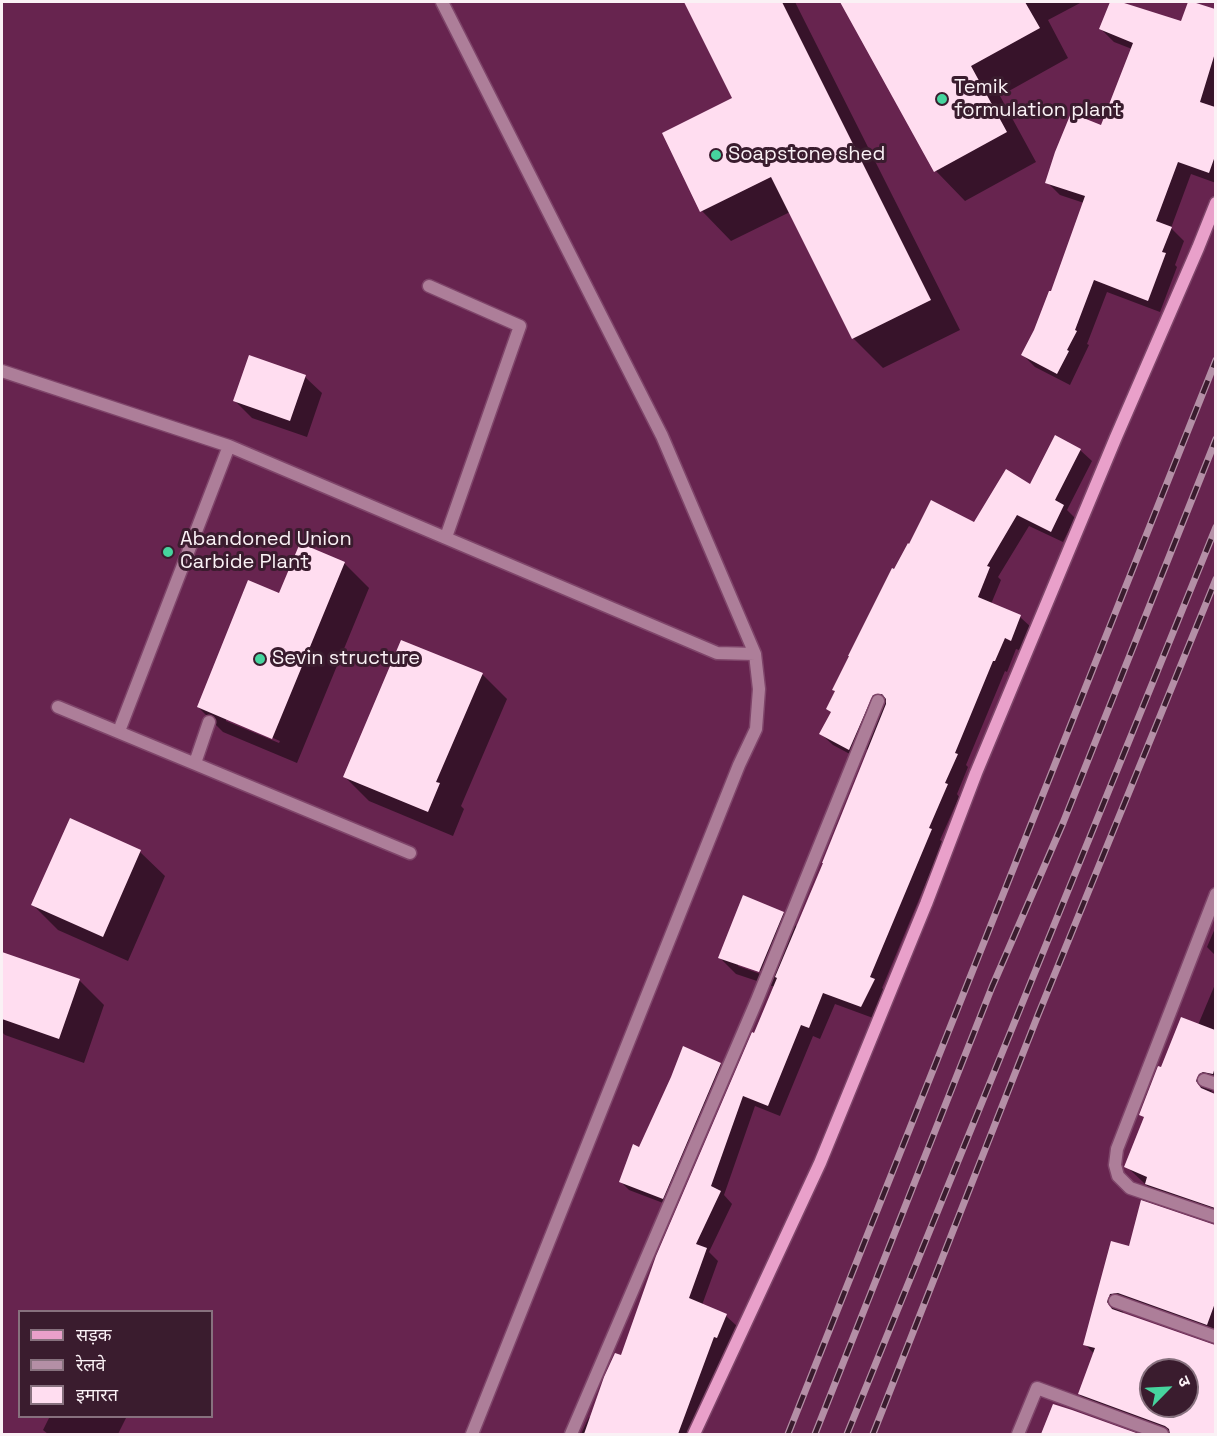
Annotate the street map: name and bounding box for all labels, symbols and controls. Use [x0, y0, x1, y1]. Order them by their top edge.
place label: Temik formulation plant [954, 76, 1122, 123]
marker: Temik formulation plant [935, 92, 949, 106]
place label: Soapstone shed [728, 143, 885, 167]
marker: Soapstone shed [709, 148, 723, 162]
place label: Abandoned Union Carbide Plant [180, 528, 352, 575]
marker: Abandoned Union Carbide Plant [161, 545, 175, 559]
place label: Sevin structure [272, 647, 420, 671]
marker: Sevin structure [253, 652, 267, 666]
legend [18, 1310, 213, 1418]
text: सड़क [76, 1323, 112, 1346]
text: रेलवे [76, 1353, 106, 1376]
north arrow [1139, 1358, 1199, 1418]
text: उ [1173, 1373, 1196, 1390]
text: इमारत [76, 1383, 118, 1406]

